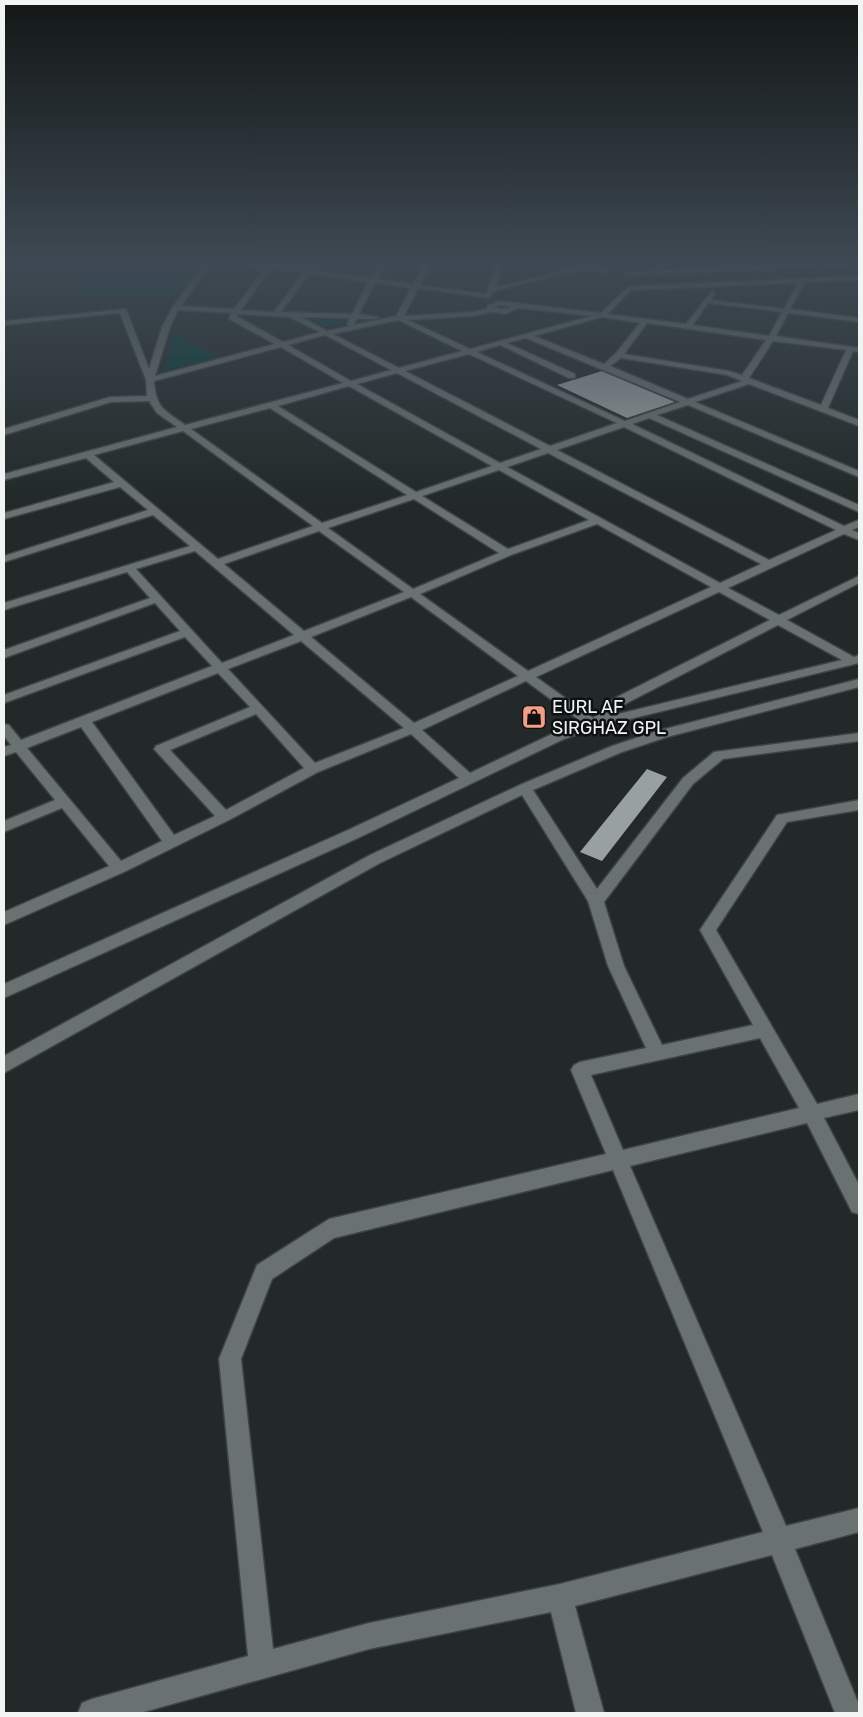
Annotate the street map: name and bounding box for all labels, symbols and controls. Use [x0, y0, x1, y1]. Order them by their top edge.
place label: EURL AF SIRGHAZ GPL [552, 696, 666, 739]
shop icon: EURL AF SIRGHAZ GPL [521, 704, 547, 730]

